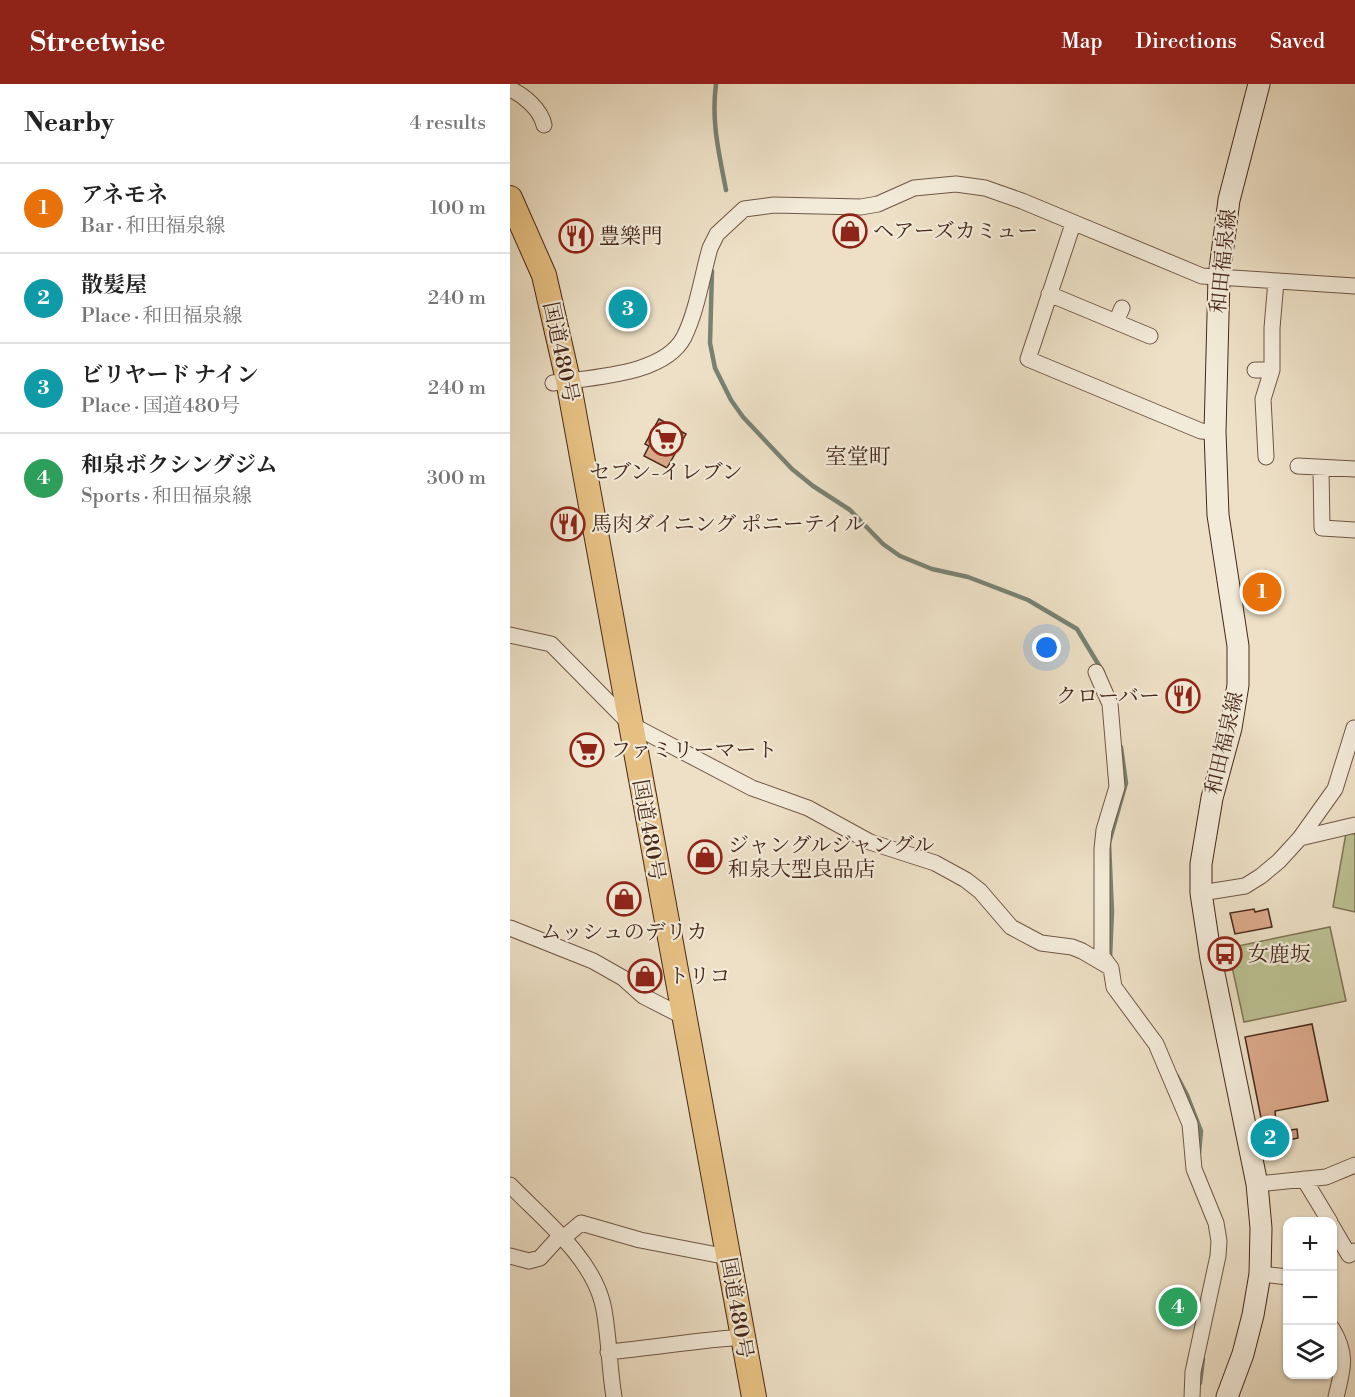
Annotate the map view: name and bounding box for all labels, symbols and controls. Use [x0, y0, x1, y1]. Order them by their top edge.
text: Streetwise [30, 25, 165, 60]
text: Map [1061, 29, 1103, 55]
text: Directions [1136, 29, 1237, 55]
text: Saved [1270, 29, 1325, 55]
text: Nearby [24, 107, 114, 139]
text: 4 results [409, 111, 486, 136]
text: アネモネ [81, 182, 168, 209]
text: 1 [39, 196, 48, 221]
text: 100 m [430, 196, 486, 221]
street label: 和田福泉線 [1206, 208, 1242, 315]
shop icon: ヘアーズカミュー [832, 213, 868, 249]
text: Bar · 和田福泉線 [81, 214, 225, 239]
restaurant icon: 豊樂門 [558, 218, 594, 254]
place label: ヘアーズカミュー [873, 219, 1038, 245]
place label: 豊樂門 [599, 224, 662, 250]
text: 散髪屋 [81, 272, 147, 299]
text: 2 [37, 286, 50, 311]
text: 240 m [428, 286, 486, 311]
pin: 3 [608, 286, 648, 332]
street label: 国道480号 [537, 299, 583, 405]
text: Place · 和田福泉線 [81, 304, 242, 329]
text: ビリヤード ナイン [81, 362, 259, 389]
text: 3 [37, 376, 50, 401]
text: 240 m [428, 376, 486, 401]
text: Place · 国道480号 [81, 394, 240, 419]
supermarket icon: セブン-イレブン [648, 421, 684, 457]
district label: 室堂町 [825, 444, 891, 471]
text: 和泉ボクシングジム [81, 452, 277, 479]
place label: セブン-イレブン [589, 460, 743, 486]
text: 4 [37, 466, 50, 491]
text: 300 m [427, 466, 486, 491]
text: Sports · 和田福泉線 [81, 484, 252, 509]
restaurant icon: 馬肉ダイニング ポニーテイル [550, 506, 586, 542]
place label: 馬肉ダイニング ポニーテイル [591, 512, 865, 538]
pin: 1 [1242, 570, 1281, 614]
your location [1032, 633, 1061, 662]
restaurant icon: クローバー [1165, 678, 1201, 714]
place label: クローバー [1056, 684, 1160, 710]
street label: 和田福泉線 [1200, 689, 1249, 797]
supermarket icon: ファミリーマート [569, 732, 605, 768]
place label: ファミリーマート [610, 738, 778, 764]
street label: 国道480号 [626, 778, 670, 883]
place label: ジャングルジャングル 和泉大型良品店 [728, 833, 935, 883]
shop icon: ジャングルジャングル 和泉大型良品店 [687, 839, 723, 875]
shop icon: ムッシュのデリカ [606, 881, 642, 917]
place label: ムッシュのデリカ [540, 920, 708, 946]
bus stop icon: 女鹿坂 [1207, 936, 1243, 972]
place label: 女鹿坂 [1248, 942, 1311, 968]
shop icon: トリコ [627, 958, 663, 994]
place label: トリコ [668, 964, 731, 990]
pin: 2 [1250, 1116, 1290, 1160]
map controls [1283, 1217, 1337, 1379]
button: + [1283, 1217, 1337, 1271]
street label: 国道480号 [714, 1256, 758, 1361]
button: − [1283, 1271, 1337, 1325]
pin: 4 [1158, 1284, 1198, 1330]
button: layers [1283, 1325, 1337, 1379]

